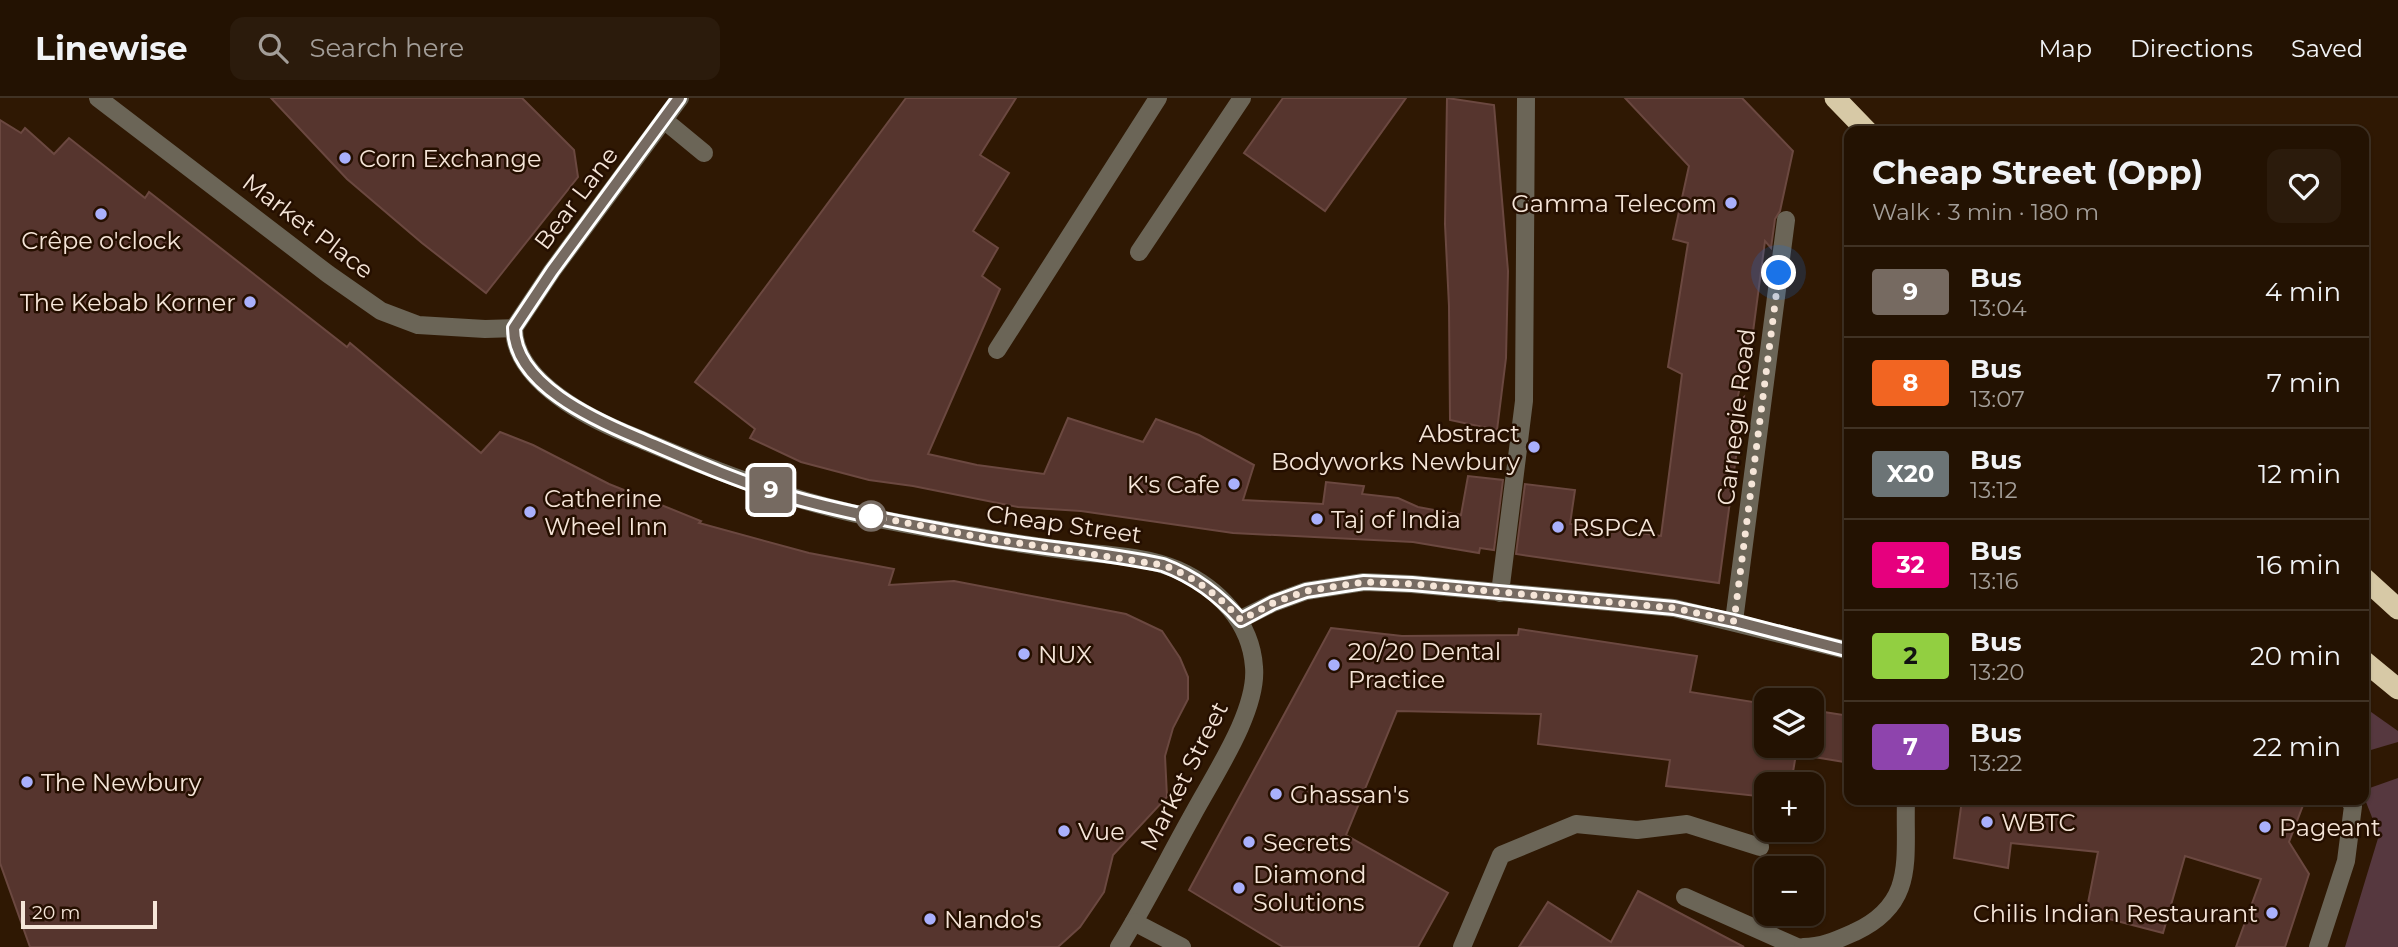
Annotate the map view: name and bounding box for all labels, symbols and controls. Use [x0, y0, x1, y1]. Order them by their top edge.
search box [230, 17, 720, 80]
text: Linewise [35, 28, 188, 68]
icon: search [254, 29, 292, 67]
text: Search here [310, 32, 464, 64]
text: Map [2039, 34, 2092, 63]
text: Directions [2130, 34, 2253, 63]
text: Saved [2291, 34, 2363, 63]
street label: Bear Lane [528, 141, 624, 255]
place label: Corn Exchange [359, 144, 541, 173]
button: heart [2267, 149, 2341, 223]
marker: Corn Exchange [337, 150, 353, 166]
text: Cheap Street (Opp) [1872, 152, 2203, 192]
street label: Market Place [237, 167, 379, 285]
place label: Gamma Telecom [1511, 189, 1717, 218]
marker: Gamma Telecom [1723, 195, 1739, 211]
text: Walk · 3 min · 180 m [1872, 198, 2099, 226]
marker: Crêpe o'clock [93, 206, 109, 222]
place label: Crêpe o'clock [21, 226, 181, 255]
your location [1761, 255, 1796, 290]
text: Bus [1970, 262, 2022, 294]
text: 4 min [2265, 276, 2341, 308]
text: 9 [1903, 277, 1918, 306]
place label: The Kebab Korner [20, 288, 236, 317]
marker: The Kebab Korner [242, 294, 258, 310]
text: 13:04 [1970, 294, 2027, 322]
street label: Carnegie Road [1711, 327, 1761, 507]
text: Bus [1970, 353, 2022, 385]
text: 7 min [2267, 367, 2341, 399]
text: 8 [1903, 368, 1918, 397]
text: 13:07 [1970, 385, 2025, 413]
place label: Abstract Bodyworks Newbury [1271, 419, 1520, 476]
marker: Abstract Bodyworks Newbury [1526, 439, 1542, 455]
text: Bus [1970, 444, 2022, 476]
text: 12 min [2258, 458, 2341, 490]
text: X20 [1887, 459, 1934, 488]
line badge: 9 [748, 467, 794, 513]
place label: K's Cafe [1127, 470, 1220, 499]
text: 9 [763, 475, 779, 504]
marker: K's Cafe [1226, 476, 1242, 492]
text: 13:12 [1970, 476, 2018, 504]
place label: Catherine Wheel Inn [544, 484, 668, 541]
street label: Cheap Street [984, 499, 1144, 549]
unlabelled marker [856, 501, 886, 531]
marker: Catherine Wheel Inn [522, 504, 538, 520]
place label: Taj of India [1331, 505, 1461, 534]
marker: Taj of India [1309, 511, 1325, 527]
place label: RSPCA [1572, 513, 1656, 542]
marker: RSPCA [1550, 519, 1566, 535]
text: Bus [1970, 535, 2022, 567]
text: 16 min [2257, 549, 2341, 581]
text: 32 [1896, 550, 1925, 579]
text: 13:16 [1970, 567, 2018, 595]
text: Bus [1970, 626, 2022, 658]
place label: 20/20 Dental Practice [1348, 637, 1501, 694]
place label: NUX [1038, 640, 1092, 669]
text: 20 min [2250, 640, 2341, 672]
text: 2 [1903, 641, 1918, 670]
marker: NUX [1016, 646, 1032, 662]
marker: 20/20 Dental Practice [1326, 657, 1342, 673]
text: 13:20 [1970, 658, 2024, 686]
map controls [1754, 688, 1824, 926]
button: layers [1754, 688, 1824, 758]
street label: Market Street [1134, 696, 1234, 855]
text: Bus [1970, 717, 2022, 749]
text: 22 min [2252, 731, 2341, 763]
text: 7 [1903, 732, 1918, 761]
text: 13:22 [1970, 749, 2022, 777]
place label: The Newbury [41, 768, 202, 797]
button: + [1754, 772, 1824, 842]
marker: The Newbury [19, 774, 35, 790]
place label: Ghassan's [1290, 780, 1409, 809]
marker: Ghassan's [1268, 786, 1284, 802]
place label: WBTC [2001, 808, 2076, 837]
place label: Pageant [2279, 813, 2381, 842]
marker: WBTC [1979, 814, 1995, 830]
place label: Vue [1078, 817, 1125, 846]
marker: Pageant [2257, 819, 2273, 835]
marker: Vue [1056, 823, 1072, 839]
place label: Secrets [1263, 828, 1351, 857]
marker: Secrets [1241, 834, 1257, 850]
button: − [1754, 856, 1824, 926]
place label: Diamond Solutions [1253, 860, 1366, 917]
marker: Diamond Solutions [1231, 880, 1247, 896]
scale bar [21, 898, 158, 930]
place label: Chilis Indian Restaurant [1973, 899, 2258, 928]
text: 20 m [32, 901, 80, 924]
place label: Nando's [944, 905, 1041, 934]
marker: Chilis Indian Restaurant [2264, 905, 2280, 921]
marker: Nando's [922, 911, 938, 927]

